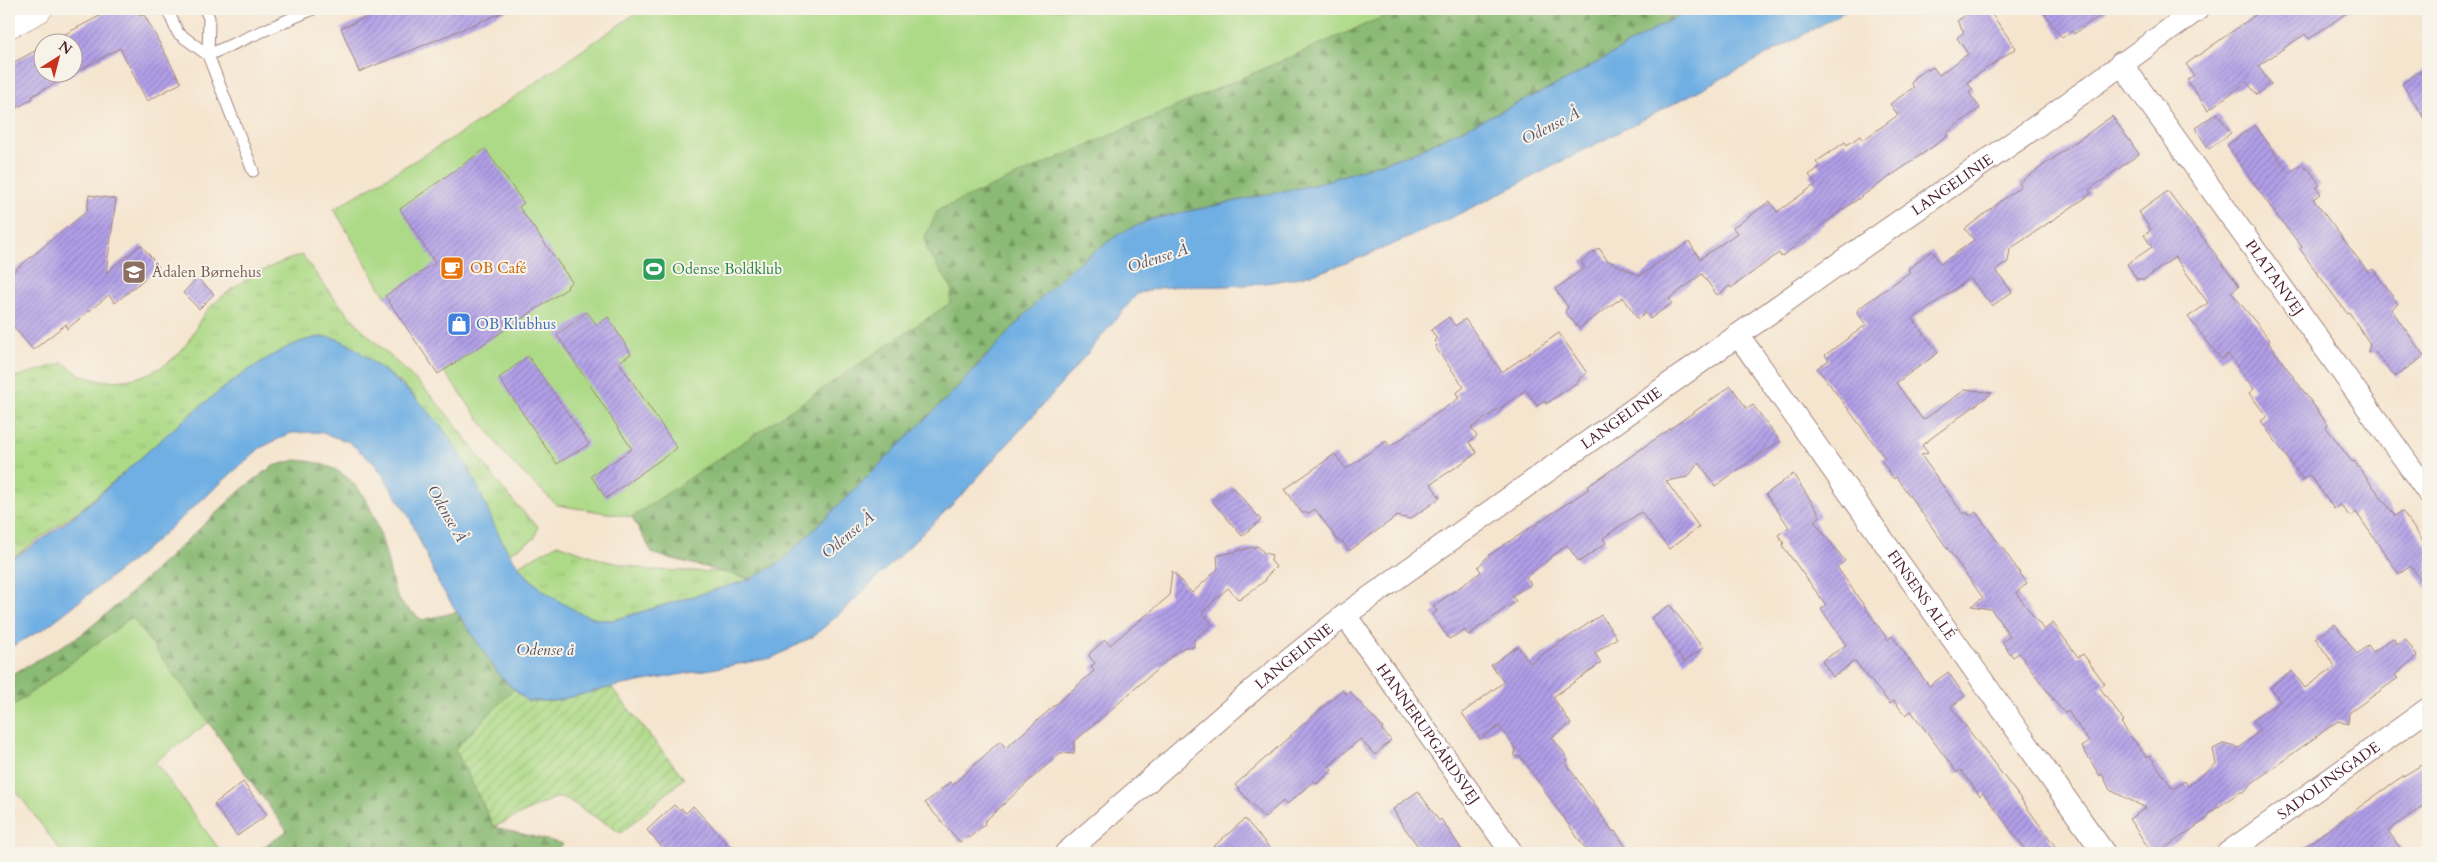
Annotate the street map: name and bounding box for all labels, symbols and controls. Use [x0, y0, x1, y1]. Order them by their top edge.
north arrow [32, 32, 82, 82]
text: N [55, 37, 76, 59]
water label: Odense Å [1518, 102, 1584, 150]
street label: LANGELINIE [1908, 149, 1997, 220]
street label: PLATANVEJ [2241, 236, 2309, 319]
water label: Odense Å [1125, 238, 1191, 278]
cafe icon: OB Café [439, 255, 465, 281]
sports icon: Odense Boldklub [641, 256, 667, 282]
place label: OB Café [470, 258, 527, 278]
school or university icon: Ådalen Børnehus [121, 259, 147, 285]
place label: Odense Boldklub [672, 259, 782, 279]
place label: Ådalen Børnehus [152, 262, 261, 282]
shop icon: OB Klubhus [446, 311, 472, 337]
place label: OB Klubhus [476, 314, 556, 334]
street label: LANGELINIE [1577, 382, 1666, 454]
water label: Odense Å [422, 481, 472, 547]
water label: Odense Å [817, 506, 879, 564]
street label: FINSENS ALLÉ [1883, 546, 1960, 644]
street label: LANGELINIE [1250, 619, 1337, 694]
water label: Odense å [516, 639, 575, 661]
street label: HANNERUPGÅRDSVEJ [1372, 659, 1485, 808]
street label: SADOLINSGADE [2273, 737, 2384, 824]

